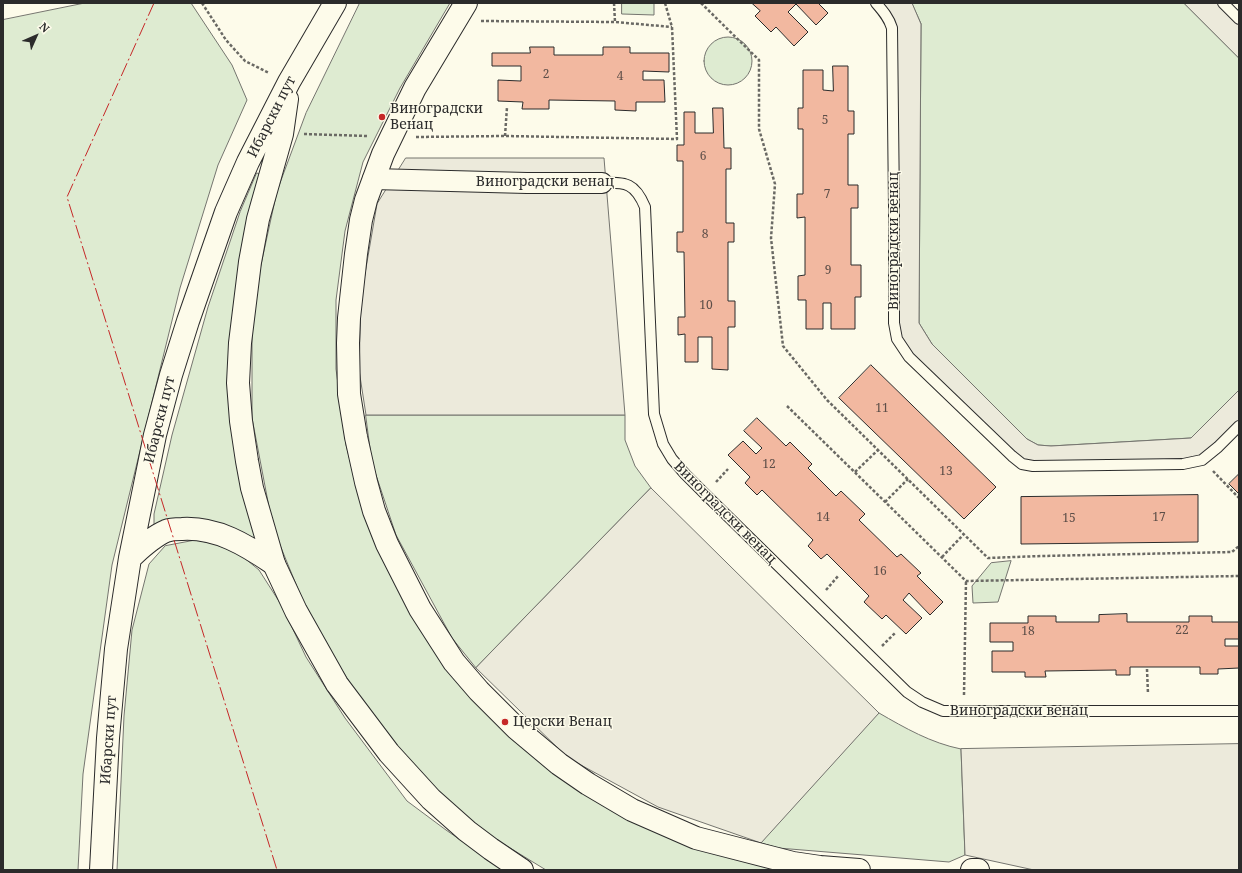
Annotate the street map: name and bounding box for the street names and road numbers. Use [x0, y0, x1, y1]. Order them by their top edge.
street label: Ибарски пут [244, 73, 300, 161]
street label: Виноградски венац [886, 172, 902, 310]
street label: Виноградски венац [476, 174, 614, 190]
street label: Ибарски пут [141, 375, 179, 465]
street label: Виноградски венац [670, 458, 780, 568]
street label: Ибарски пут [98, 695, 120, 785]
street label: Виноградски венац [950, 703, 1088, 719]

